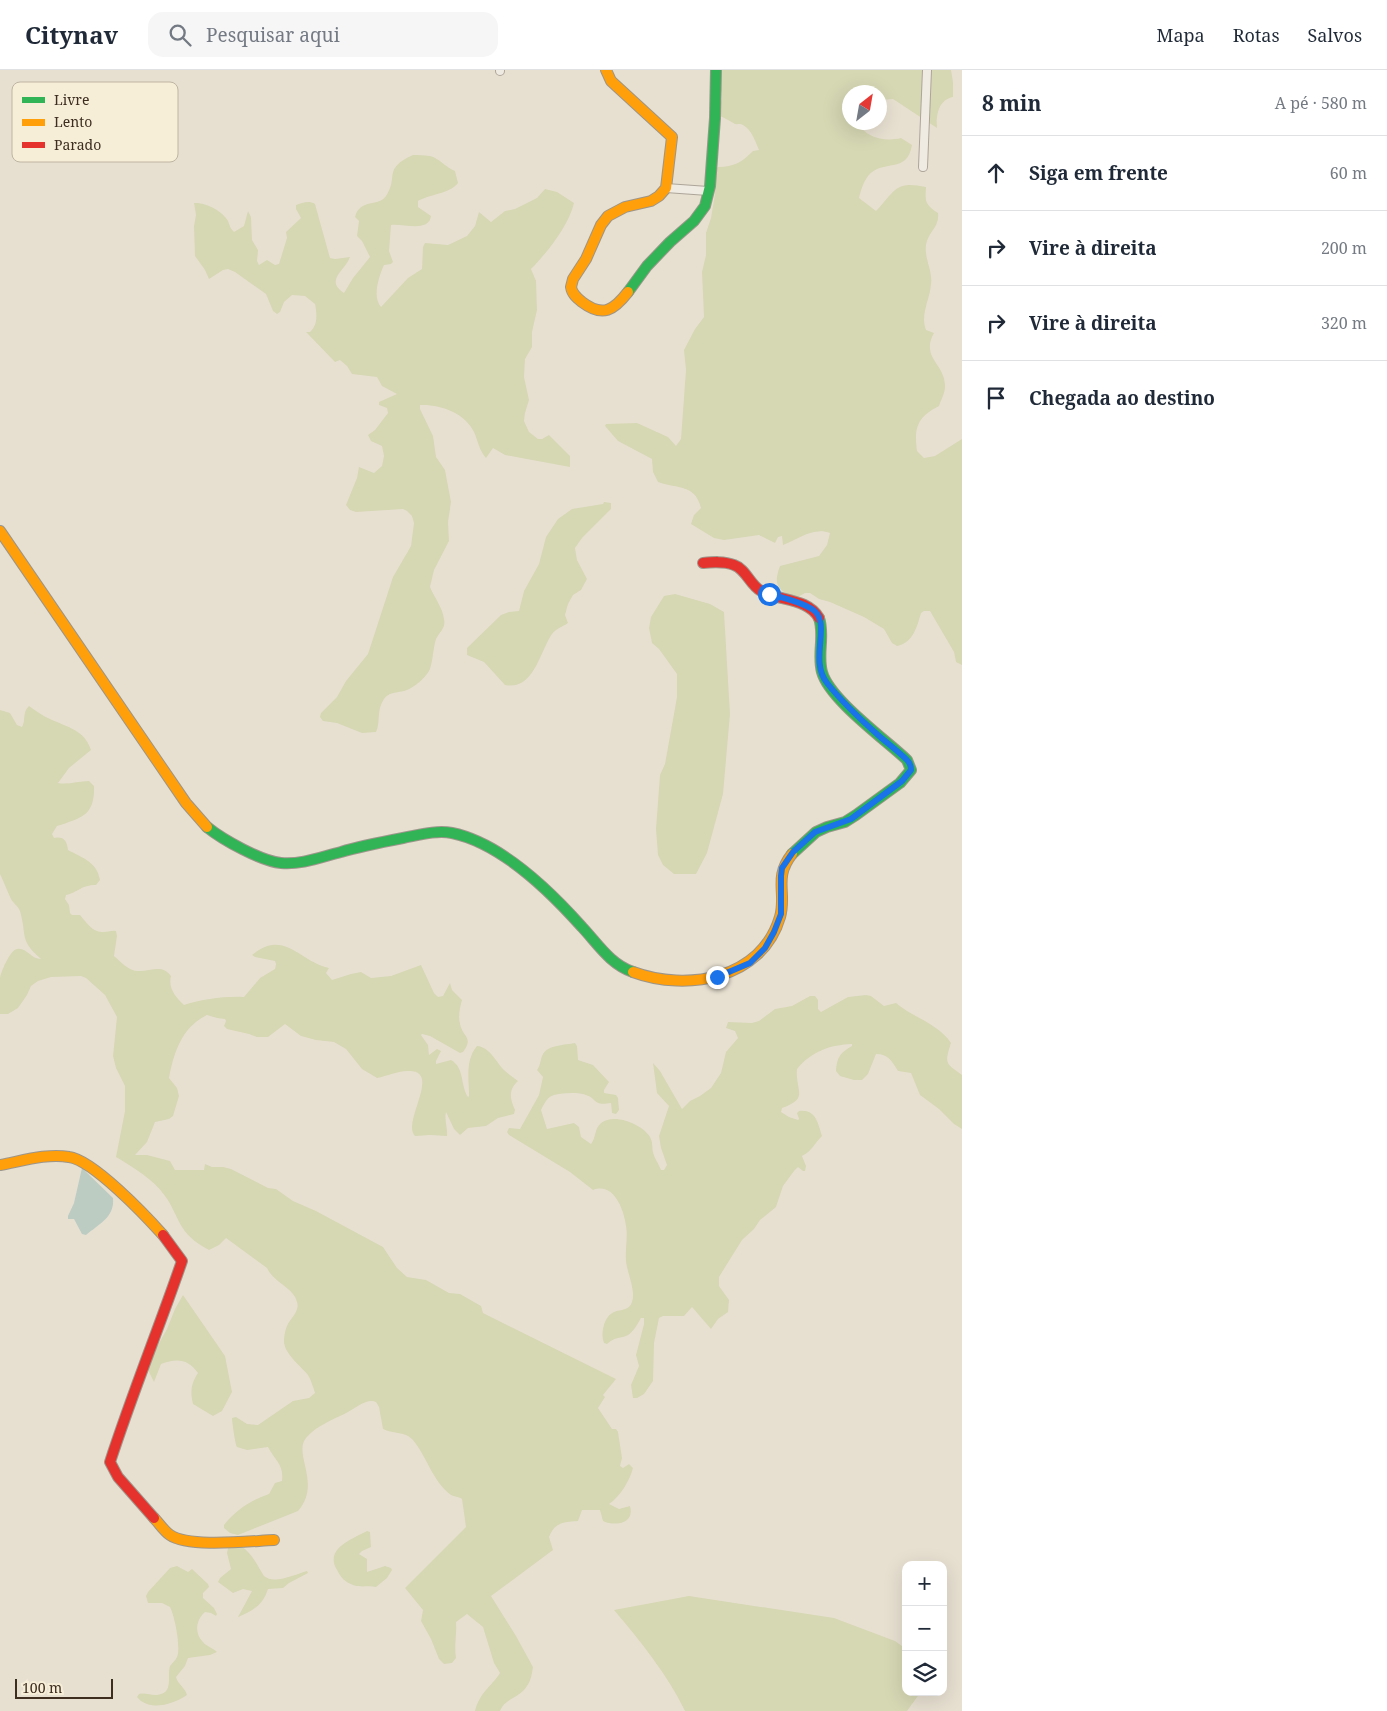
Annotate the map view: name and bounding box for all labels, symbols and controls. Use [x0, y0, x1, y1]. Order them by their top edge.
search box [148, 12, 498, 57]
text: Citynav [25, 18, 118, 51]
icon: search [166, 21, 194, 49]
text: Pesquisar aqui [206, 22, 340, 48]
text: Mapa [1157, 23, 1205, 47]
text: Rotas [1233, 23, 1280, 47]
text: Salvos [1308, 23, 1362, 47]
legend [12, 82, 178, 162]
north arrow [842, 85, 887, 130]
text: 8 min [982, 89, 1041, 117]
text: Livre [54, 90, 89, 109]
text: A pé · 580 m [1275, 92, 1367, 114]
text: Lento [54, 112, 92, 131]
text: Parado [54, 135, 101, 154]
icon: ahead [982, 159, 1010, 187]
text: Siga em frente [1029, 160, 1168, 186]
text: 60 m [1330, 162, 1367, 184]
icon: right [982, 234, 1010, 262]
text: Vire à direita [1029, 235, 1157, 261]
text: 200 m [1321, 237, 1367, 259]
icon: right [982, 309, 1010, 337]
text: Vire à direita [1029, 310, 1157, 336]
text: 320 m [1321, 312, 1367, 334]
icon: arrive [982, 384, 1010, 412]
text: Chegada ao destino [1029, 385, 1215, 411]
route start [758, 583, 781, 606]
route end [706, 966, 729, 989]
map controls [902, 1561, 947, 1696]
button: + [902, 1561, 947, 1606]
button: − [902, 1606, 947, 1651]
button: layers [902, 1651, 947, 1696]
scale bar [15, 1676, 112, 1699]
text: 100 m [22, 1678, 62, 1697]

